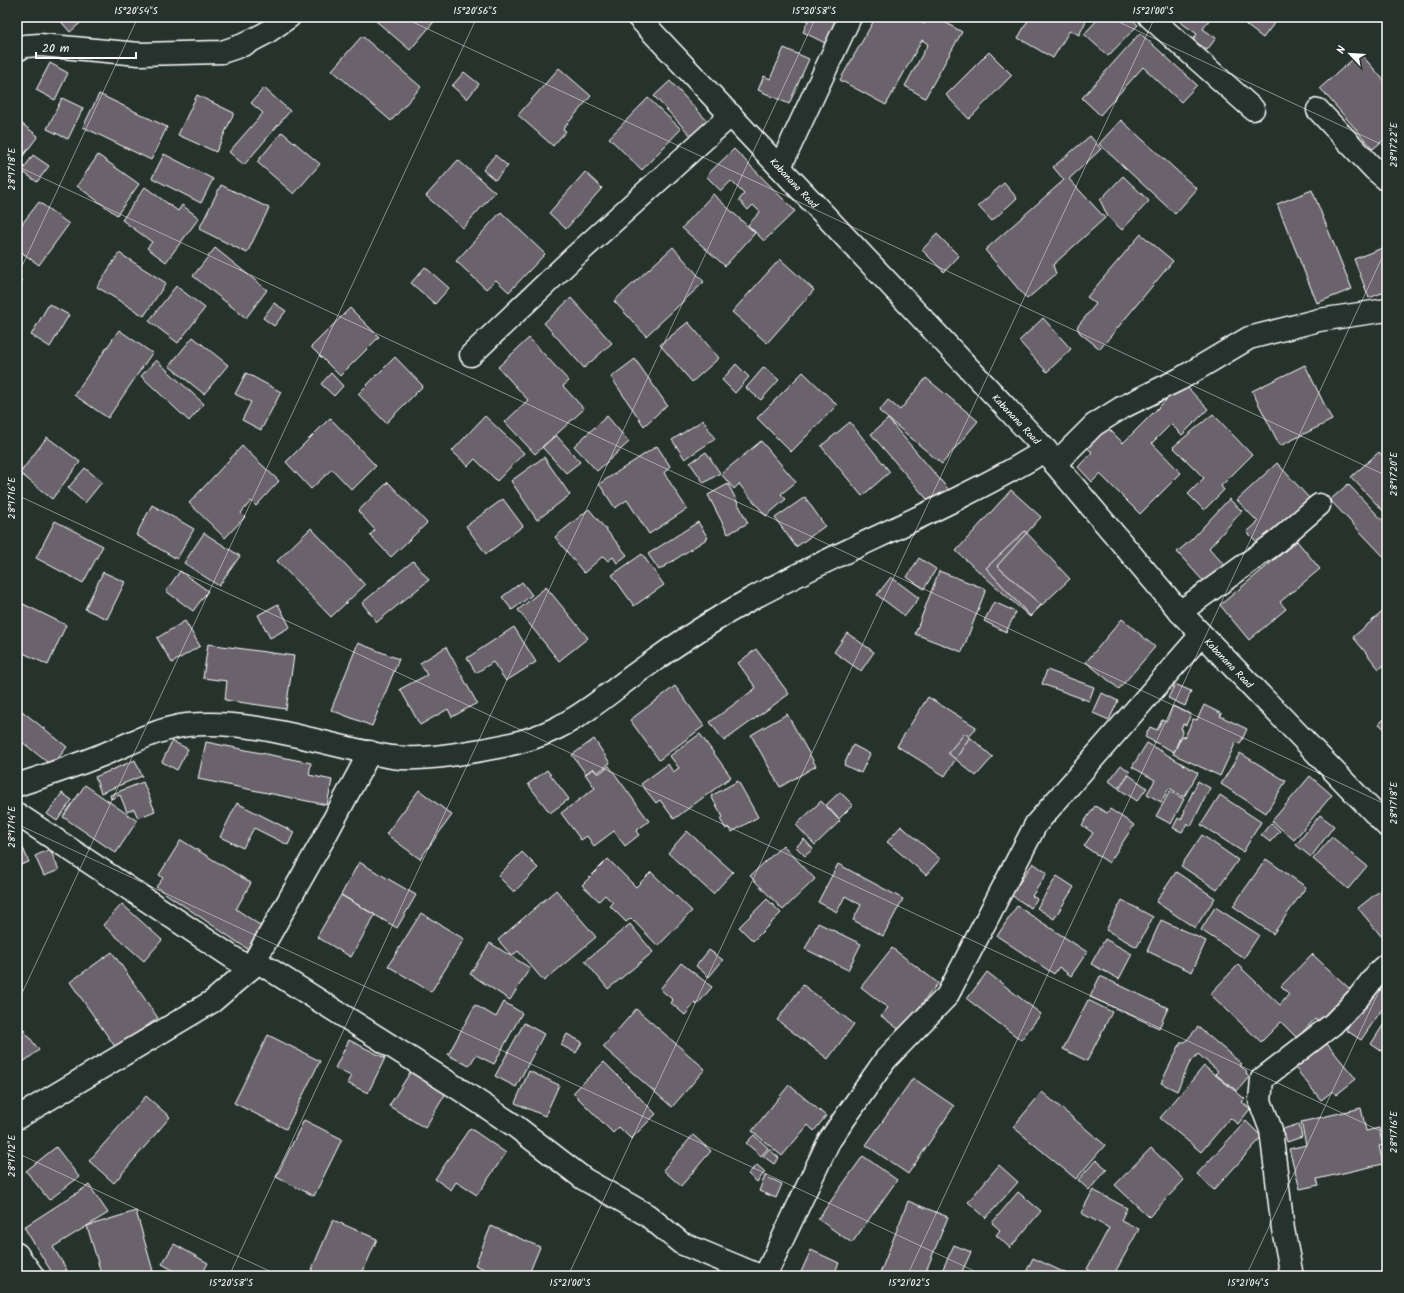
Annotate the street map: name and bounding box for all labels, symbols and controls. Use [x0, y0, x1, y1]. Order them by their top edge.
text: 15°20'54"S [114, 3, 159, 19]
text: 15°20'56"S [453, 3, 498, 19]
text: 15°20'58"S [792, 3, 837, 19]
text: 15°21'00"S [1133, 3, 1174, 19]
scale bar [36, 34, 136, 60]
north arrow [1330, 34, 1370, 74]
text: 20 m [42, 39, 70, 58]
text: N [1332, 43, 1351, 57]
text: 28°17'22"E [1386, 121, 1402, 168]
text: 28°17'18"E [4, 146, 20, 190]
street label: Kabanana Road [766, 155, 822, 213]
street label: Kabanana Road [988, 390, 1045, 449]
text: 28°17'20"E [1386, 451, 1402, 496]
text: 28°17'16"E [4, 476, 20, 519]
street label: Kabanana Road [1200, 635, 1257, 693]
text: 28°17'18"E [1386, 780, 1402, 824]
text: 28°17'14"E [4, 805, 20, 848]
text: 28°17'16"E [1386, 1110, 1402, 1153]
text: 28°17'12"E [4, 1134, 20, 1177]
text: 15°20'58"S [209, 1275, 254, 1291]
text: 15°21'00"S [550, 1275, 591, 1291]
text: 15°21'02"S [888, 1275, 931, 1291]
text: 15°21'04"S [1227, 1275, 1269, 1291]

